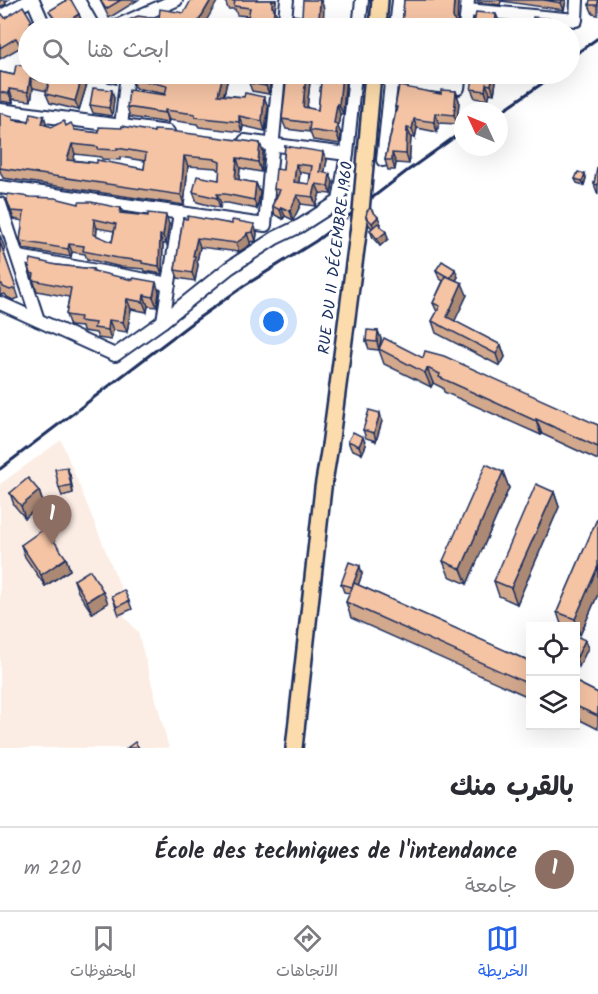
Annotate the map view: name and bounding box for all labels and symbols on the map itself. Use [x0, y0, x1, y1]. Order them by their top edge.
north arrow [454, 102, 508, 156]
street label: RUE DU 11 DÉCEMBRE 1960 [312, 160, 360, 356]
your location [259, 307, 288, 336]
pin: 1 [32, 496, 72, 545]

